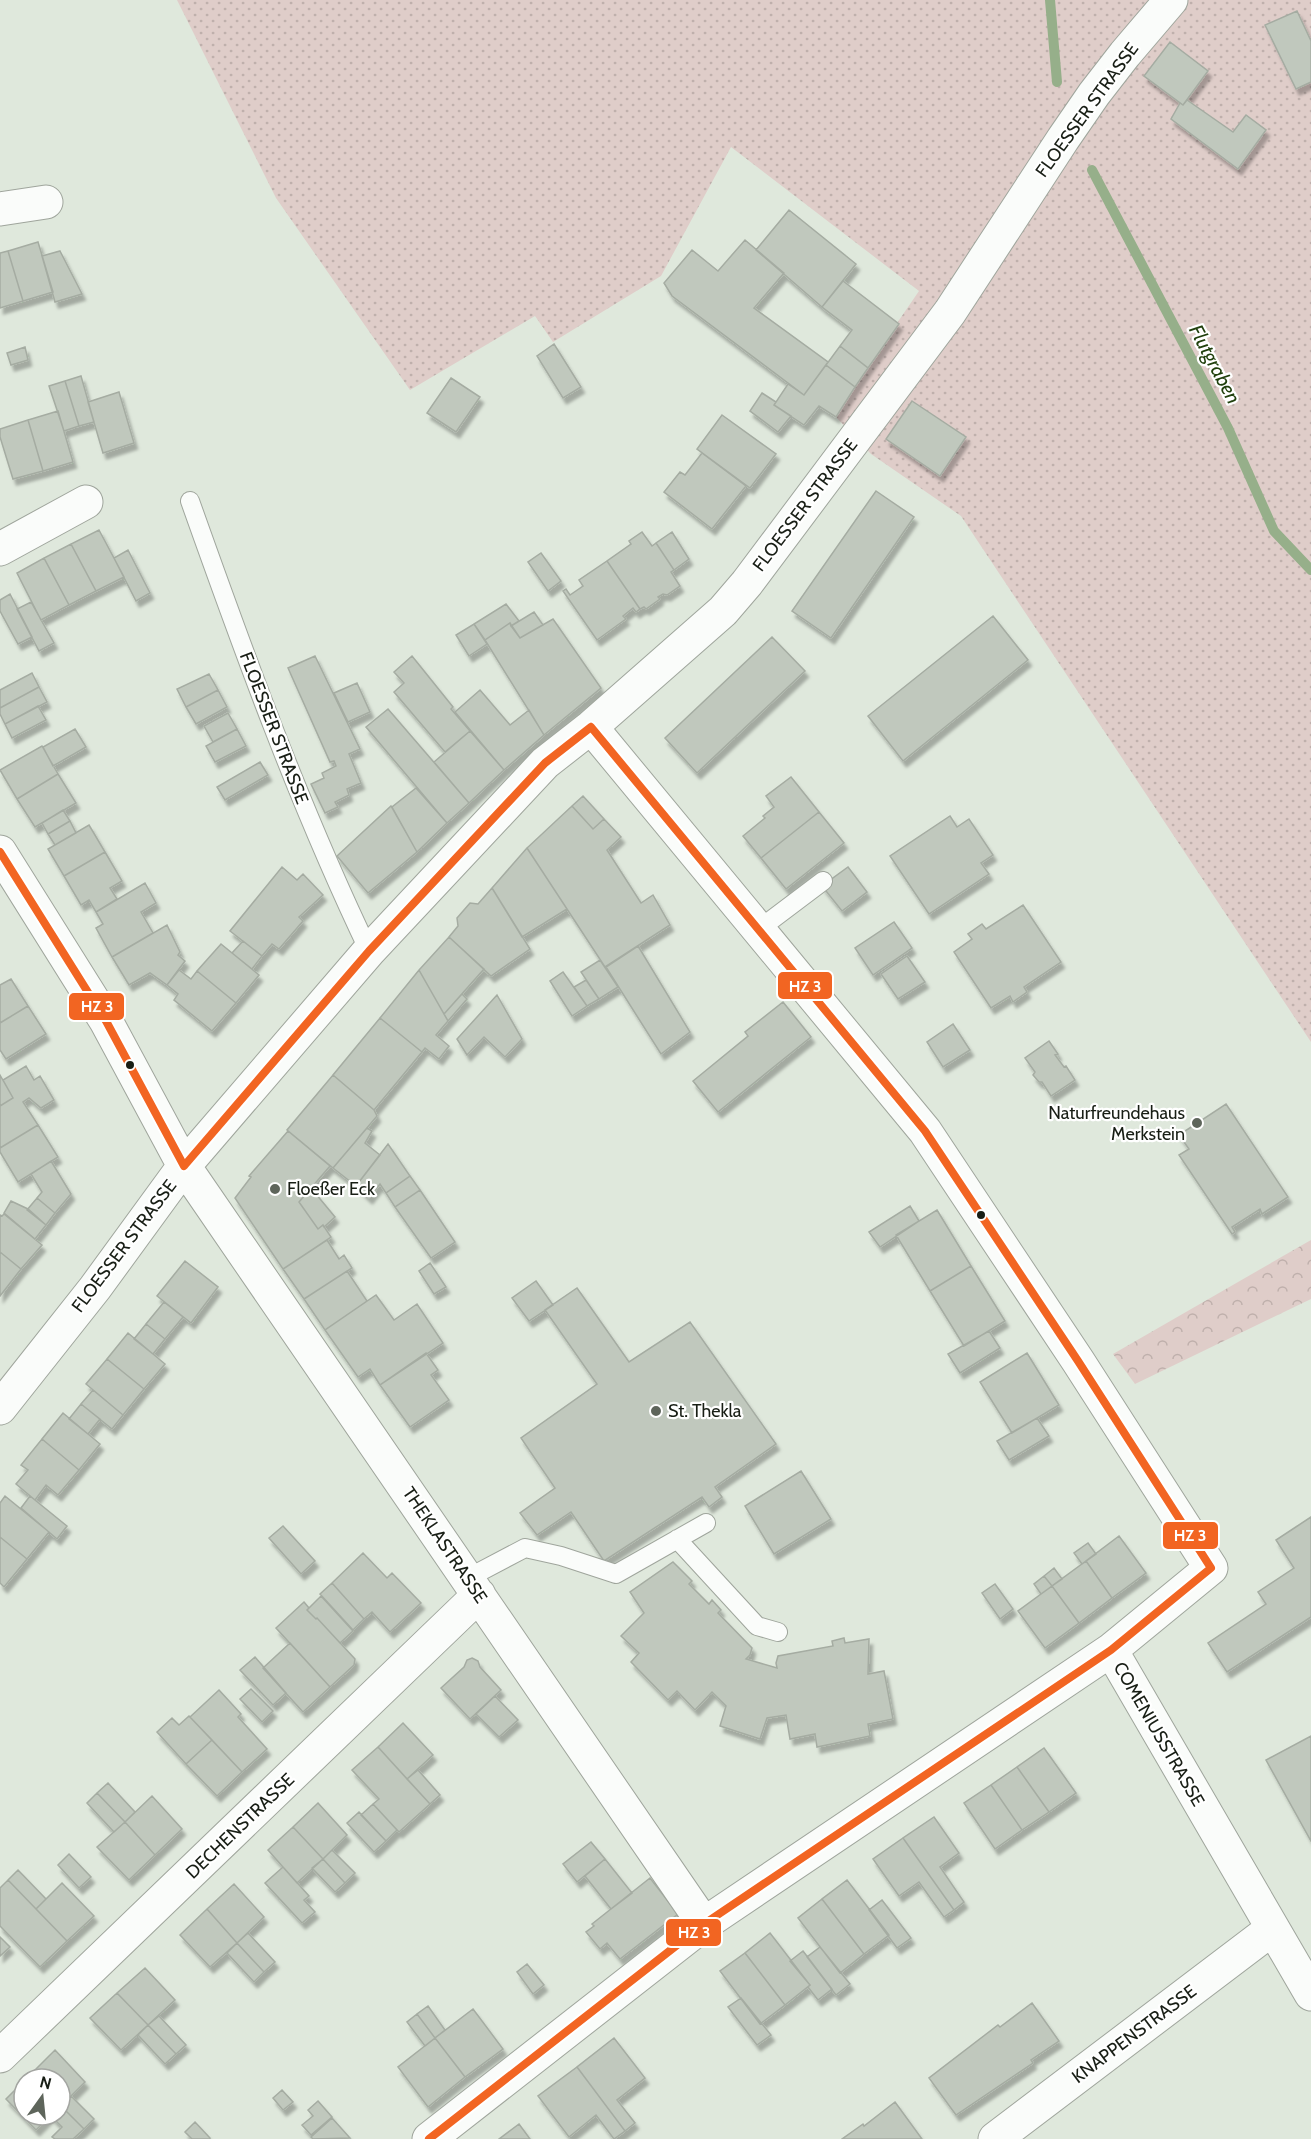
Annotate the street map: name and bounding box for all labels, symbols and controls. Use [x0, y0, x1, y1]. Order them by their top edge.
street label: FLOESSER STRASSE [1031, 38, 1143, 182]
water label: Flutgraben [1184, 320, 1246, 408]
street label: FLOESSER STRASSE [748, 434, 862, 576]
street label: FLOESSER STRASSE [235, 649, 313, 807]
line badge: HZ 3 [777, 971, 833, 1000]
text: HZ 3 [789, 977, 821, 996]
line badge: HZ 3 [68, 992, 125, 1021]
text: HZ 3 [81, 997, 113, 1016]
unlabelled marker [124, 1059, 136, 1071]
place label: Naturfreundehaus Merkstein [1048, 1102, 1185, 1145]
marker: Naturfreundehaus Merkstein [1190, 1116, 1204, 1130]
street label: FLOESSER STRASSE [67, 1175, 181, 1317]
place label: Floeßer Eck [287, 1178, 376, 1200]
marker: Floeßer Eck [268, 1182, 282, 1196]
unlabelled marker [975, 1209, 987, 1221]
place label: St. Thekla [668, 1400, 742, 1422]
marker: St. Thekla [649, 1404, 663, 1418]
street label: THEKLASTRASSE [398, 1483, 492, 1607]
line badge: HZ 3 [1162, 1521, 1219, 1550]
text: HZ 3 [1174, 1526, 1206, 1545]
street label: COMENIUSSTRASSE [1109, 1658, 1209, 1810]
street label: DECHENSTRASSE [181, 1769, 299, 1883]
line badge: HZ 3 [665, 1918, 722, 1947]
text: HZ 3 [678, 1923, 710, 1942]
street label: KNAPPENSTRASSE [1067, 1980, 1201, 2088]
north arrow [12, 2067, 72, 2127]
text: N [38, 2072, 54, 2094]

